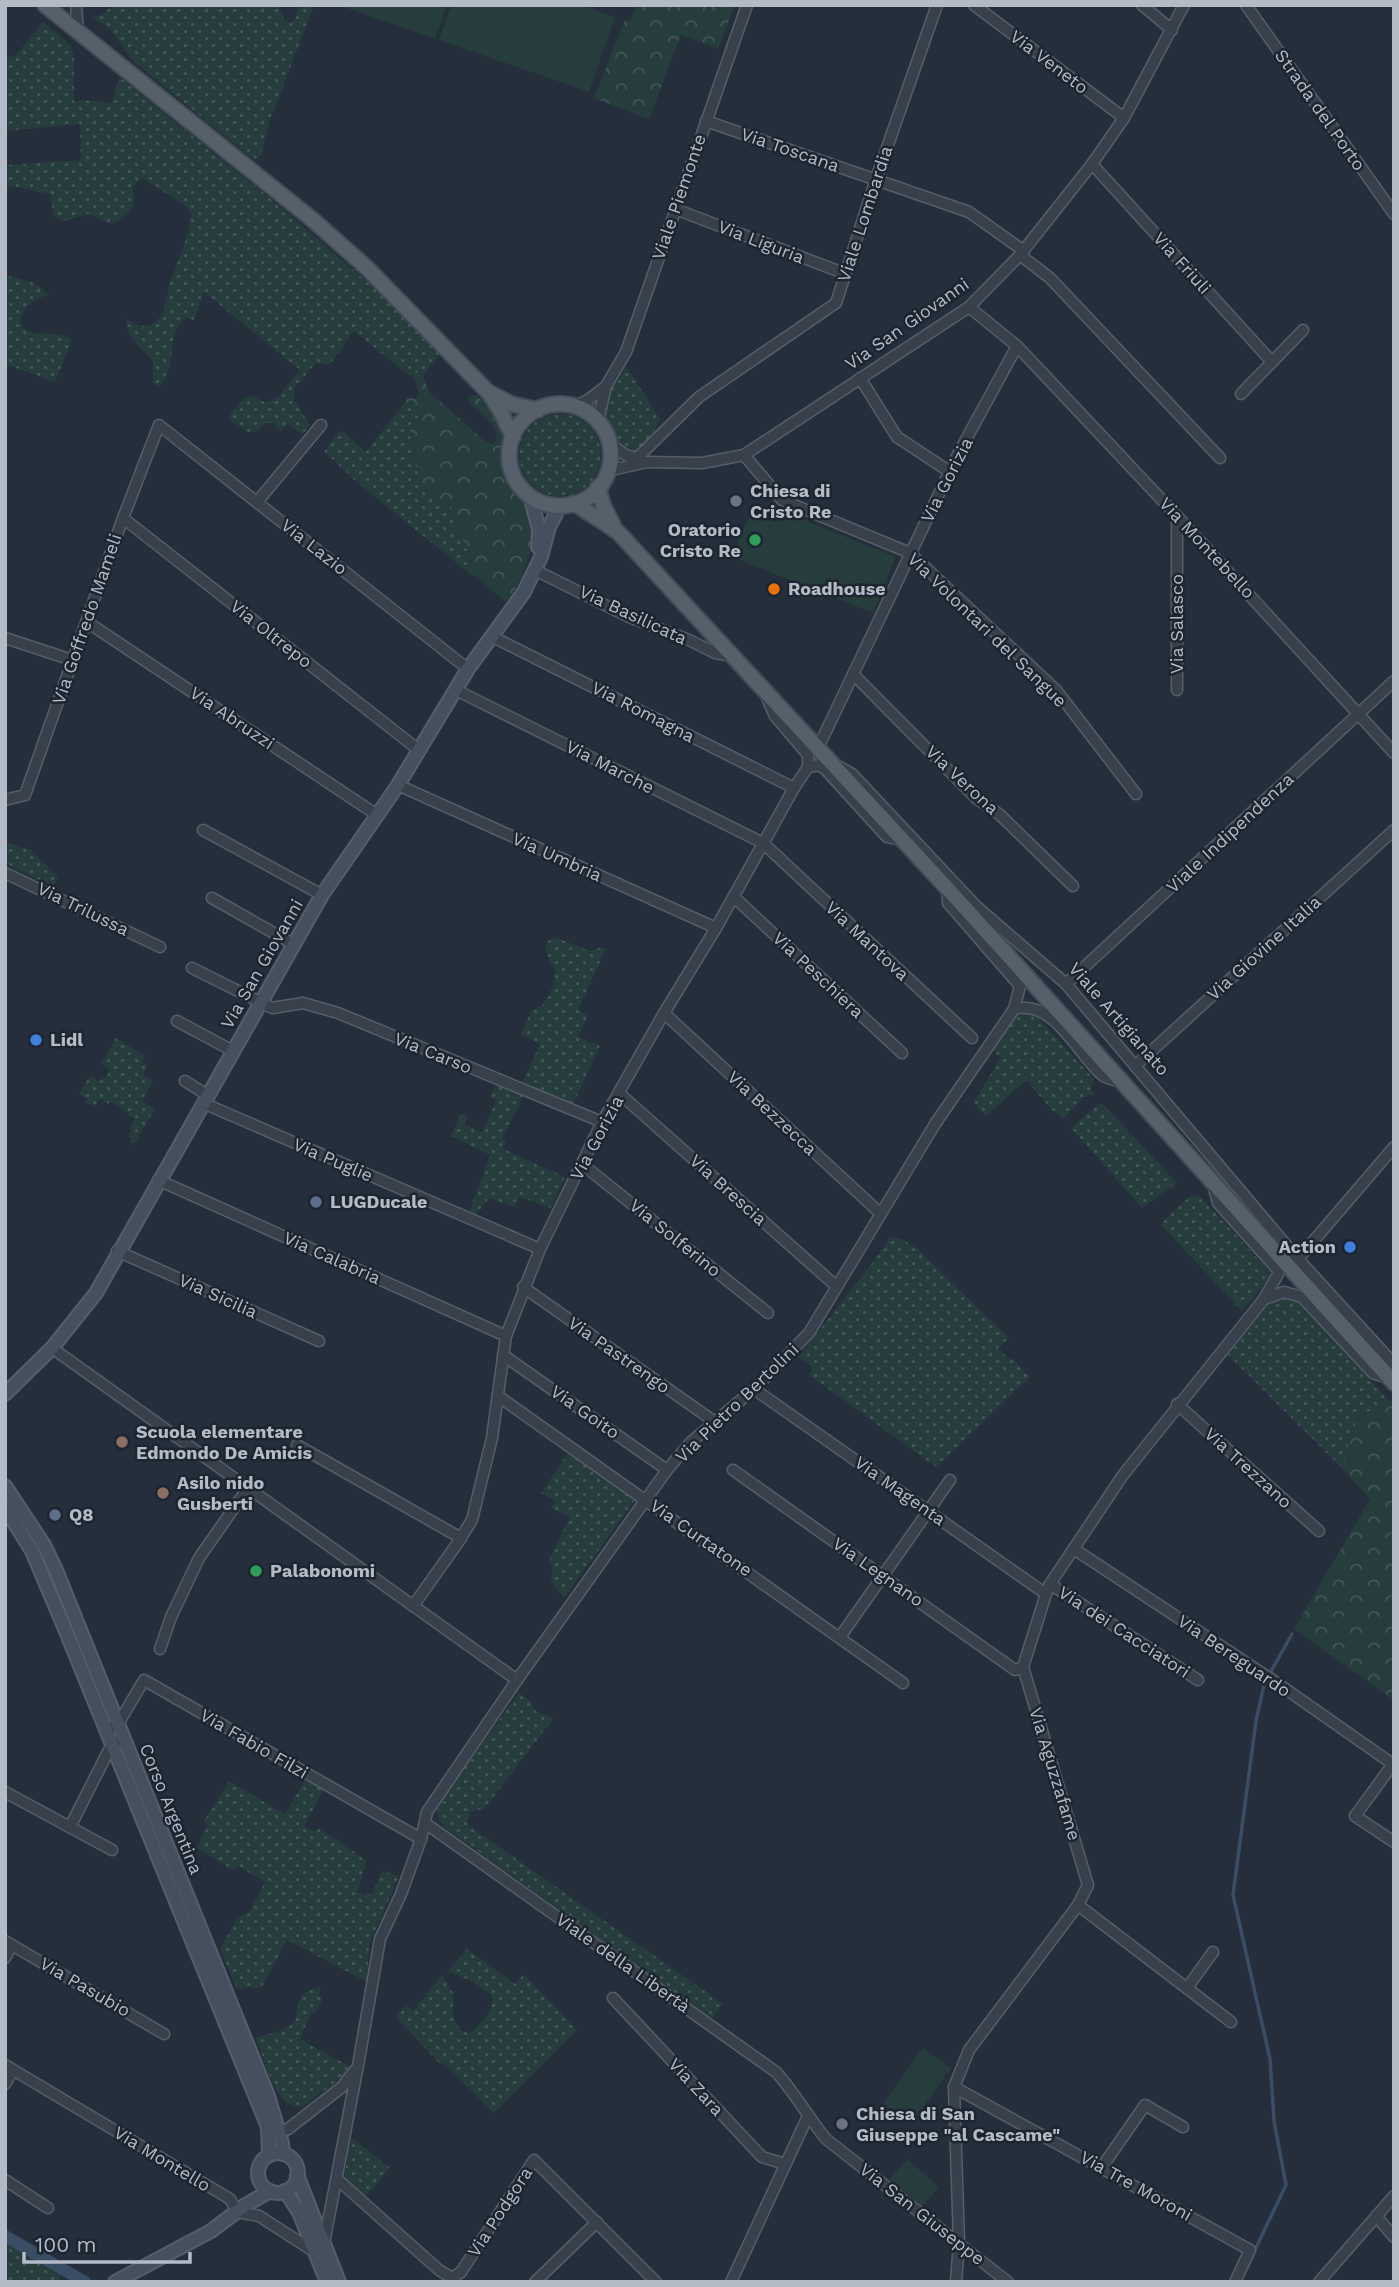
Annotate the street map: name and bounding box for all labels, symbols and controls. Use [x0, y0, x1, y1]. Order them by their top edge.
street label: Via Veneto [1006, 25, 1093, 98]
street label: Strada del Porto [1271, 45, 1370, 174]
street label: Via Toscana [738, 123, 842, 176]
street label: Viale Piemonte [647, 131, 710, 263]
street label: Viale Lombardia [833, 143, 896, 285]
street label: Via Liguria [715, 215, 807, 268]
street label: Via Friuli [1149, 227, 1216, 298]
street label: Via San Giovanni [841, 273, 973, 374]
street label: Via Gorizia [916, 434, 977, 526]
place label: Chiesa di Cristo Re [750, 480, 831, 522]
marker: Chiesa di Cristo Re [728, 493, 744, 509]
street label: Via Montebello [1155, 493, 1260, 603]
street label: Via Lazio [277, 514, 352, 579]
place label: Oratorio Cristo Re [660, 519, 741, 561]
street label: Via Goffredo Mameli [47, 531, 126, 707]
marker: Oratorio Cristo Re [747, 532, 763, 548]
street label: Via Volontari del Sangue [903, 548, 1071, 711]
street label: Via Salasco [1166, 574, 1187, 674]
place label: Roadhouse [788, 578, 886, 599]
street label: Via Basilicata [576, 580, 690, 649]
marker: Roadhouse [766, 581, 782, 597]
street label: Via Oltrepo [226, 595, 316, 672]
street label: Via Romagna [588, 677, 698, 747]
street label: Via Abruzzi [186, 682, 278, 753]
street label: Via Marche [562, 735, 658, 798]
street label: Via Verona [921, 741, 1003, 819]
street label: Viale Indipendenza [1162, 768, 1298, 897]
street label: Via Umbria [509, 827, 605, 886]
street label: Via Trilussa [34, 877, 133, 940]
street label: Via Giovine Italia [1202, 891, 1325, 1004]
street label: Via San Giovanni [216, 895, 307, 1032]
street label: Via Mantova [821, 897, 913, 985]
street label: Via Peschiera [768, 927, 868, 1022]
street label: Viale Artigianato [1065, 958, 1174, 1079]
street label: Via Carso [391, 1027, 475, 1078]
place label: Lidl [50, 1029, 83, 1050]
marker: Lidl [28, 1032, 44, 1048]
street label: Via Bezzecca [723, 1066, 821, 1159]
street label: Via Gorizia [565, 1092, 628, 1184]
street label: Via Puglie [290, 1133, 376, 1186]
street label: Via Brescia [686, 1150, 771, 1230]
place label: LUGDucale [330, 1191, 428, 1212]
marker: LUGDucale [308, 1194, 324, 1210]
street label: Via Solferino [625, 1194, 725, 1281]
street label: Via Calabria [280, 1227, 384, 1288]
place label: Action [1279, 1236, 1336, 1257]
marker: Action [1342, 1239, 1358, 1255]
street label: Via Sicilia [176, 1269, 261, 1322]
street label: Via Pastrengo [564, 1312, 674, 1397]
street label: Via Pietro Bertolini [671, 1338, 803, 1467]
street label: Via Goito [547, 1380, 624, 1443]
place label: Scuola elementare Edmondo De Amicis [136, 1421, 313, 1463]
street label: Via Trezzano [1200, 1423, 1296, 1512]
marker: Scuola elementare Edmondo De Amicis [114, 1434, 130, 1450]
street label: Via Magenta [851, 1451, 950, 1530]
place label: Asilo nido Gusberti [177, 1472, 264, 1514]
marker: Asilo nido Gusberti [155, 1485, 171, 1501]
street label: Via Curtatone [646, 1495, 756, 1581]
place label: Q8 [69, 1504, 94, 1525]
marker: Q8 [47, 1507, 63, 1523]
street label: Via Legnano [829, 1533, 928, 1611]
place label: Palabonomi [270, 1560, 375, 1581]
marker: Palabonomi [248, 1563, 264, 1579]
street label: Via dei Cacciatori [1055, 1581, 1194, 1682]
street label: Via Bereguardo [1174, 1610, 1295, 1701]
street label: Via Fabio Filzi [196, 1704, 312, 1783]
street label: Via Aguzzafame [1025, 1705, 1086, 1843]
street label: Corso Argentina [136, 1740, 207, 1877]
street label: Viale della Libertà [552, 1908, 694, 2017]
street label: Via Pasubio [36, 1952, 134, 2021]
street label: Via Zara [664, 2053, 728, 2120]
place label: Chiesa di San Giuseppe "al Cascame" [856, 2103, 1060, 2145]
marker: Chiesa di San Giuseppe "al Cascame" [834, 2116, 850, 2132]
street label: Via Montello [110, 2121, 214, 2196]
street label: Via Tre Moroni [1077, 2146, 1196, 2225]
street label: Via San Giuseppe [856, 2158, 989, 2269]
street label: Via Podgora [463, 2163, 536, 2261]
scale bar [24, 2220, 191, 2264]
text: 100 m [35, 2232, 97, 2257]

